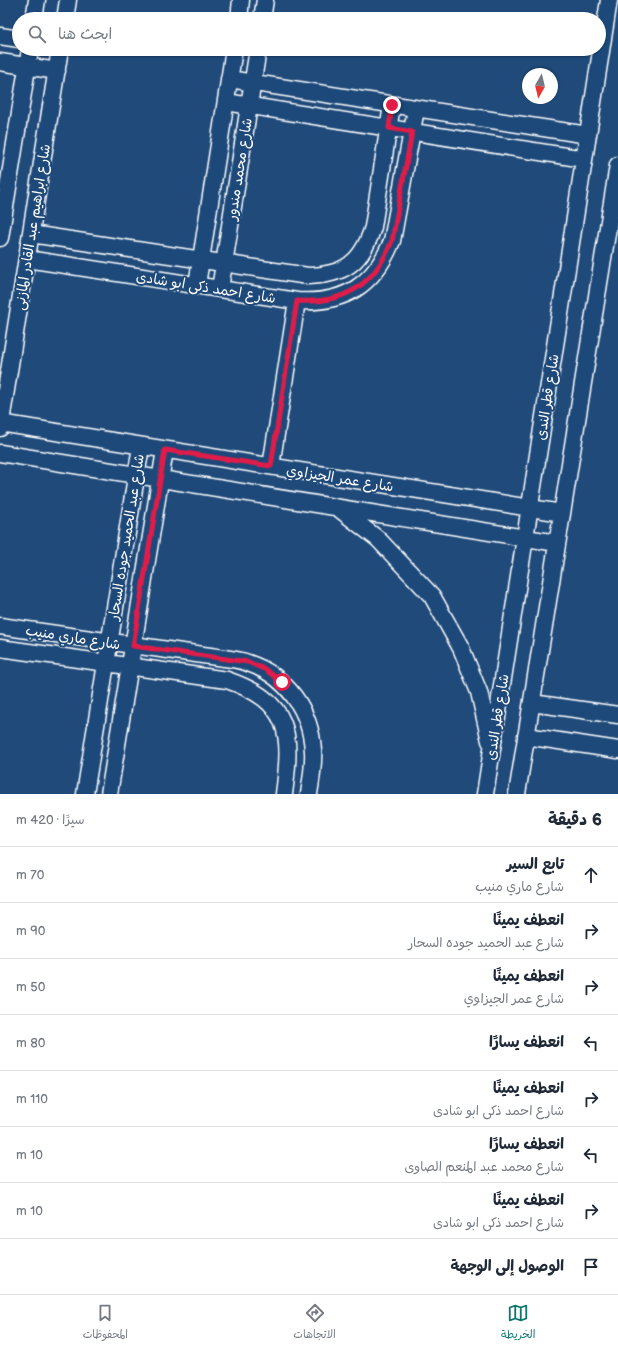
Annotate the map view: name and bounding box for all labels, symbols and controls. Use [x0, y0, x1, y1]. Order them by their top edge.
search box [12, 12, 606, 56]
icon: search [26, 23, 48, 45]
text: ابحث هنا [58, 25, 112, 44]
north arrow [522, 68, 558, 104]
route end [383, 96, 401, 114]
street label: شارع محمد مندور [223, 117, 257, 222]
street label: شارع ابراهيم عبد القادر المازنى [11, 143, 56, 312]
street label: شارع احمد ذكى ابو شادى [135, 268, 277, 308]
street label: شارع قطر الندى [532, 353, 564, 442]
street label: شارع عبد الحميد جوده السحار [105, 453, 149, 622]
street label: شارع عمر الجيزاوي [285, 462, 395, 497]
street label: شارع ماري منيب [24, 622, 122, 655]
route start [273, 673, 291, 691]
street label: شارع قطر الندى [482, 673, 514, 762]
text: 6 دقيقة [548, 810, 602, 830]
text: سيرًا · 420 m [16, 812, 85, 828]
text: تابع السير [506, 855, 564, 874]
icon: ahead [580, 864, 602, 886]
text: 70 m [16, 867, 44, 883]
text: شارع ماري منيب [475, 879, 564, 895]
text: انعطف يمينًا [493, 911, 564, 930]
icon: right [580, 920, 602, 942]
text: 90 m [16, 923, 45, 939]
text: شارع عبد الحميد جوده السحار [408, 935, 564, 951]
text: انعطف يمينًا [493, 967, 564, 986]
icon: right [580, 976, 602, 998]
text: 50 m [16, 979, 45, 995]
text: شارع عمر الجيزاوي [464, 991, 564, 1007]
icon: left [580, 1032, 602, 1054]
text: انعطف يسارًا [489, 1033, 564, 1052]
text: 80 m [16, 1035, 46, 1051]
text: انعطف يمينًا [493, 1079, 564, 1098]
icon: right [580, 1088, 602, 1110]
text: 110 m [16, 1091, 48, 1107]
text: شارع احمد ذكى ابو شادى [433, 1103, 564, 1119]
text: انعطف يسارًا [489, 1135, 564, 1154]
icon: left [580, 1144, 602, 1166]
text: 10 m [16, 1147, 43, 1163]
text: شارع محمد عبد المنعم الصاوى [404, 1159, 564, 1175]
text: انعطف يمينًا [493, 1191, 564, 1210]
icon: right [580, 1200, 602, 1222]
text: 10 m [16, 1203, 43, 1219]
text: شارع احمد ذكى ابو شادى [433, 1215, 564, 1231]
icon: arrive [580, 1256, 602, 1278]
text: الوصول إلى الوجهة [450, 1257, 564, 1276]
tab: المحفوظات [83, 1302, 128, 1344]
tab: الاتجاهات [293, 1302, 336, 1344]
tab: الخريطة [501, 1302, 535, 1344]

